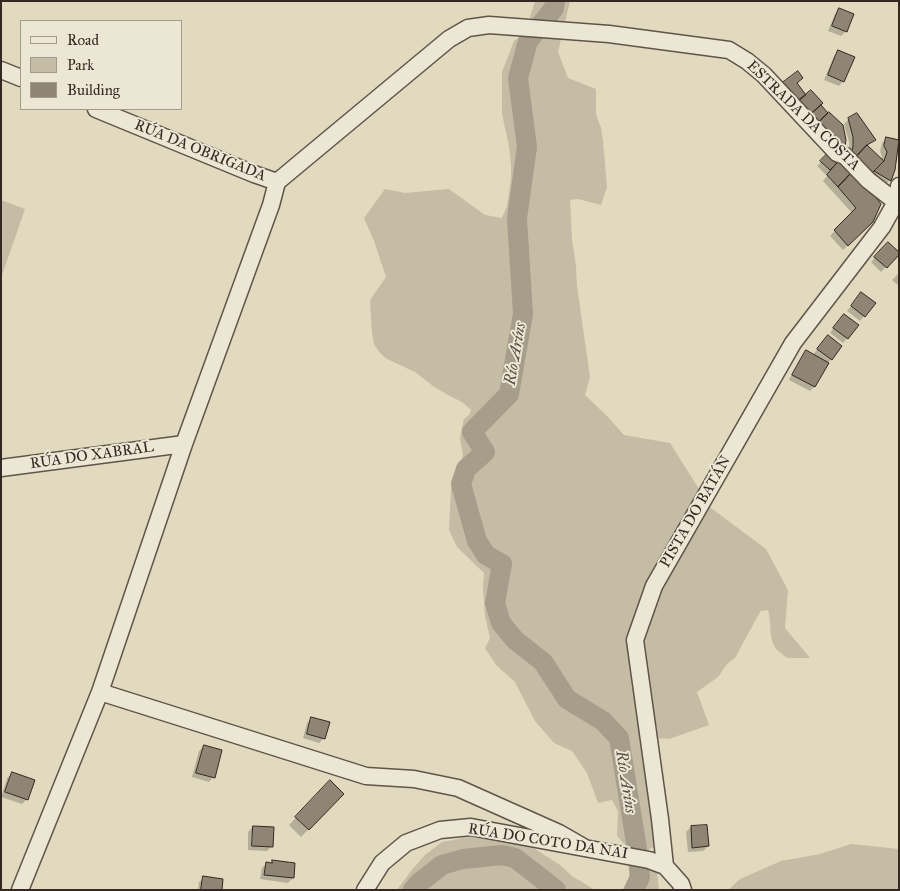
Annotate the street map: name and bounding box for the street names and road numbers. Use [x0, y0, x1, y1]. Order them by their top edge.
street label: ESTRADA DA COSTA [743, 57, 863, 175]
street label: RÚA DA OBRIGADA [132, 116, 268, 186]
street label: RÚA DO XABRAL [29, 438, 155, 474]
street label: PISTA DO BATÁN [657, 453, 735, 571]
street label: RÚA DO COTO DA NAI [467, 820, 629, 864]

